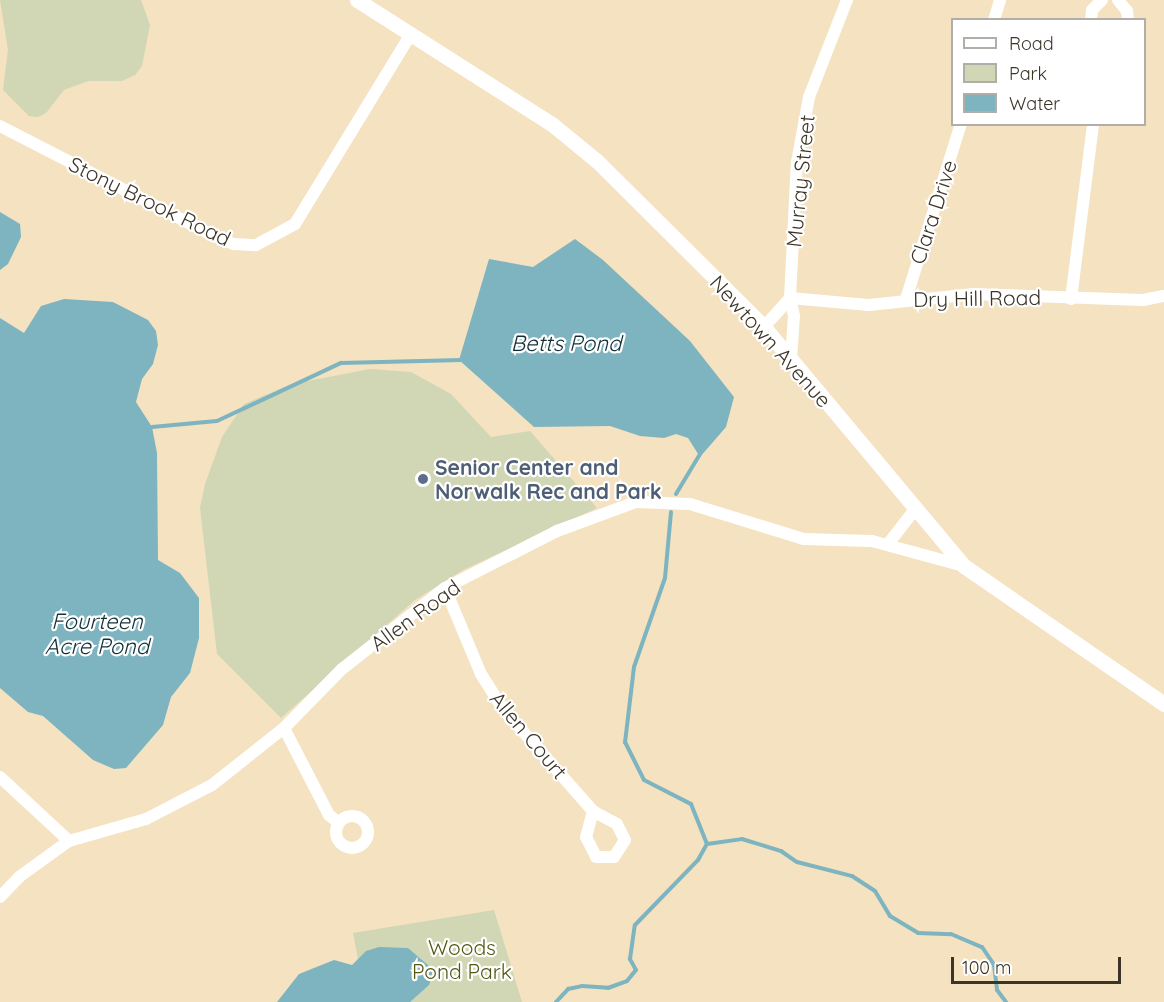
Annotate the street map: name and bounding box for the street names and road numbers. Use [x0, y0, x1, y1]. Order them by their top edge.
street label: Murray Street [781, 114, 819, 248]
street label: Stony Brook Road [65, 151, 235, 251]
street label: Clara Drive [904, 157, 962, 267]
street label: Newtown Avenue [705, 270, 837, 412]
street label: Dry Hill Road [913, 284, 1041, 312]
street label: Allen Road [365, 574, 465, 656]
street label: Allen Court [485, 686, 573, 784]

